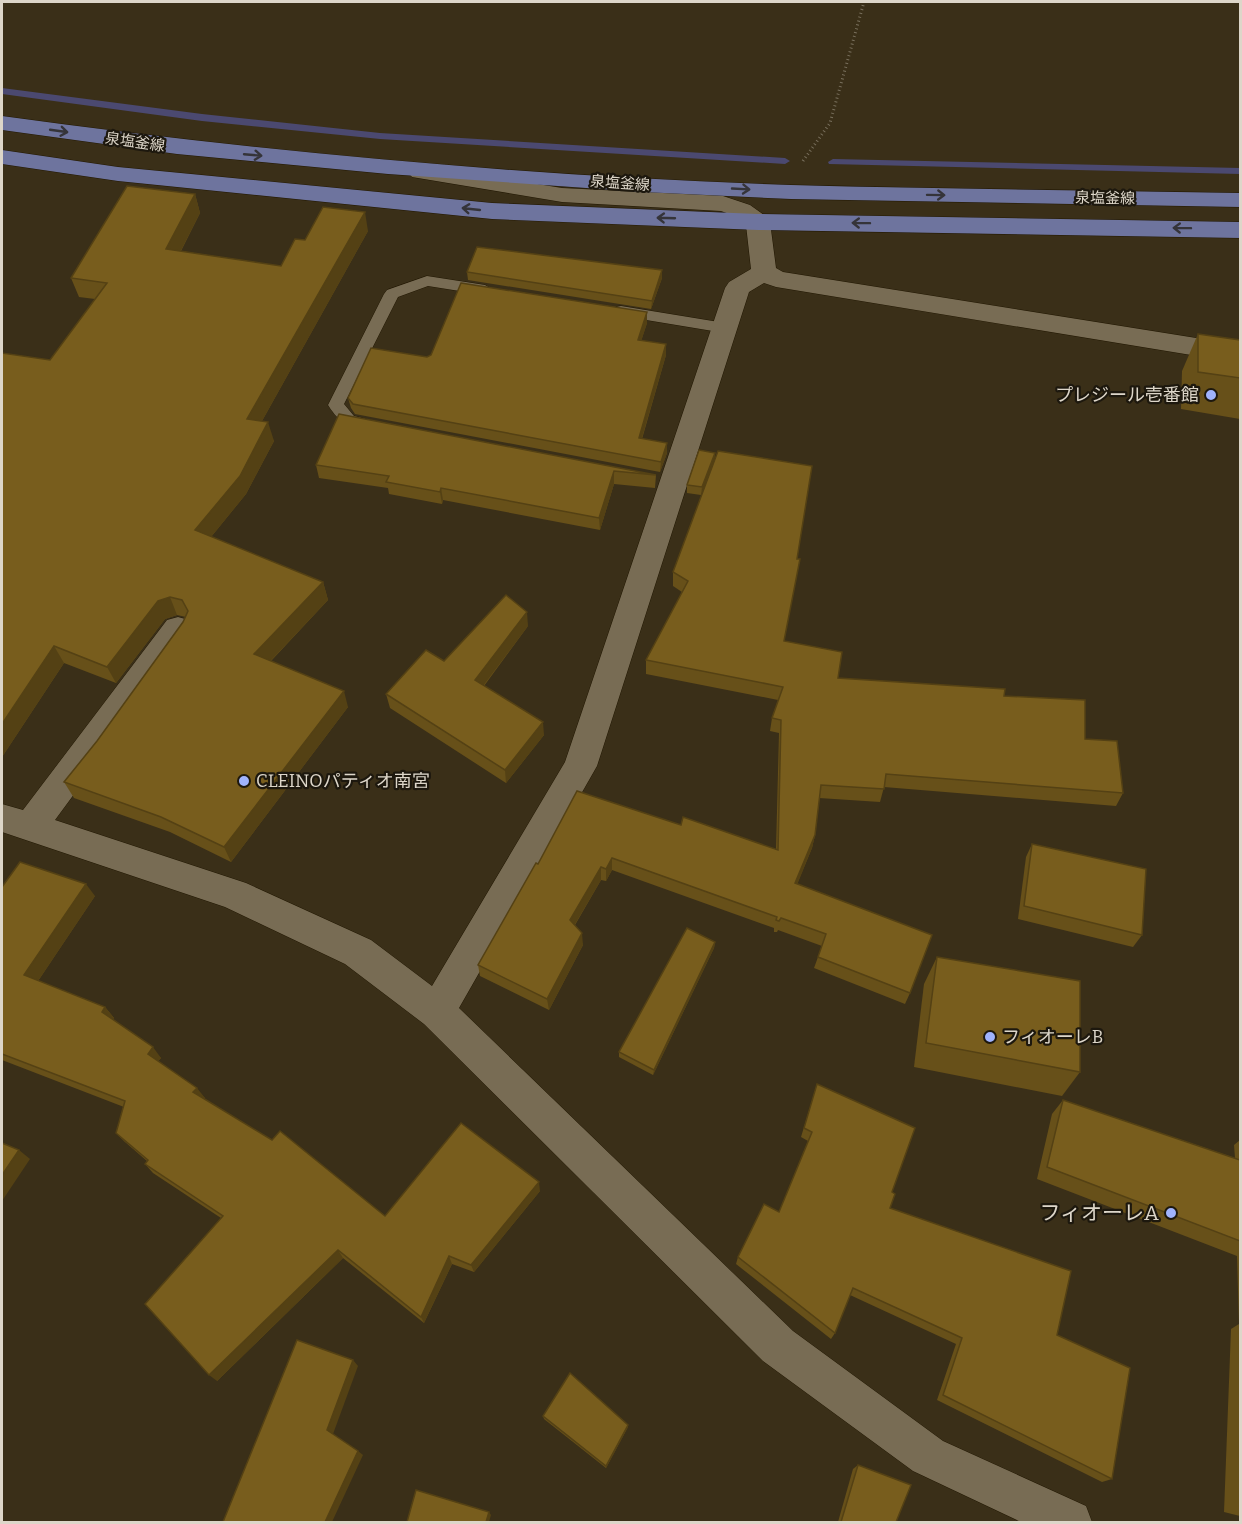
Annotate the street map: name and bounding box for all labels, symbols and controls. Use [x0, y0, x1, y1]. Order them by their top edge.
one-way arrow [49, 126, 69, 137]
street label: 泉塩釜線 [104, 129, 166, 155]
one-way arrow [243, 150, 262, 161]
street label: 泉塩釜線 [589, 172, 651, 194]
one-way arrow [730, 184, 750, 195]
street label: 泉塩釜線 [1075, 188, 1135, 208]
one-way arrow [925, 189, 945, 201]
one-way arrow [462, 203, 482, 214]
one-way arrow [657, 213, 677, 224]
one-way arrow [852, 217, 872, 229]
one-way arrow [1173, 223, 1193, 234]
place label: プレジール壱番館 [1055, 384, 1199, 406]
marker: プレジール壱番館 [1204, 388, 1218, 402]
place label: CLEINOパティオ南宮 [256, 770, 430, 792]
marker: CLEINOパティオ南宮 [237, 774, 251, 788]
place label: フィオーレB [1002, 1026, 1103, 1048]
marker: フィオーレB [983, 1030, 997, 1044]
place label: フィオーレA [1040, 1200, 1159, 1226]
marker: フィオーレA [1164, 1206, 1178, 1220]

